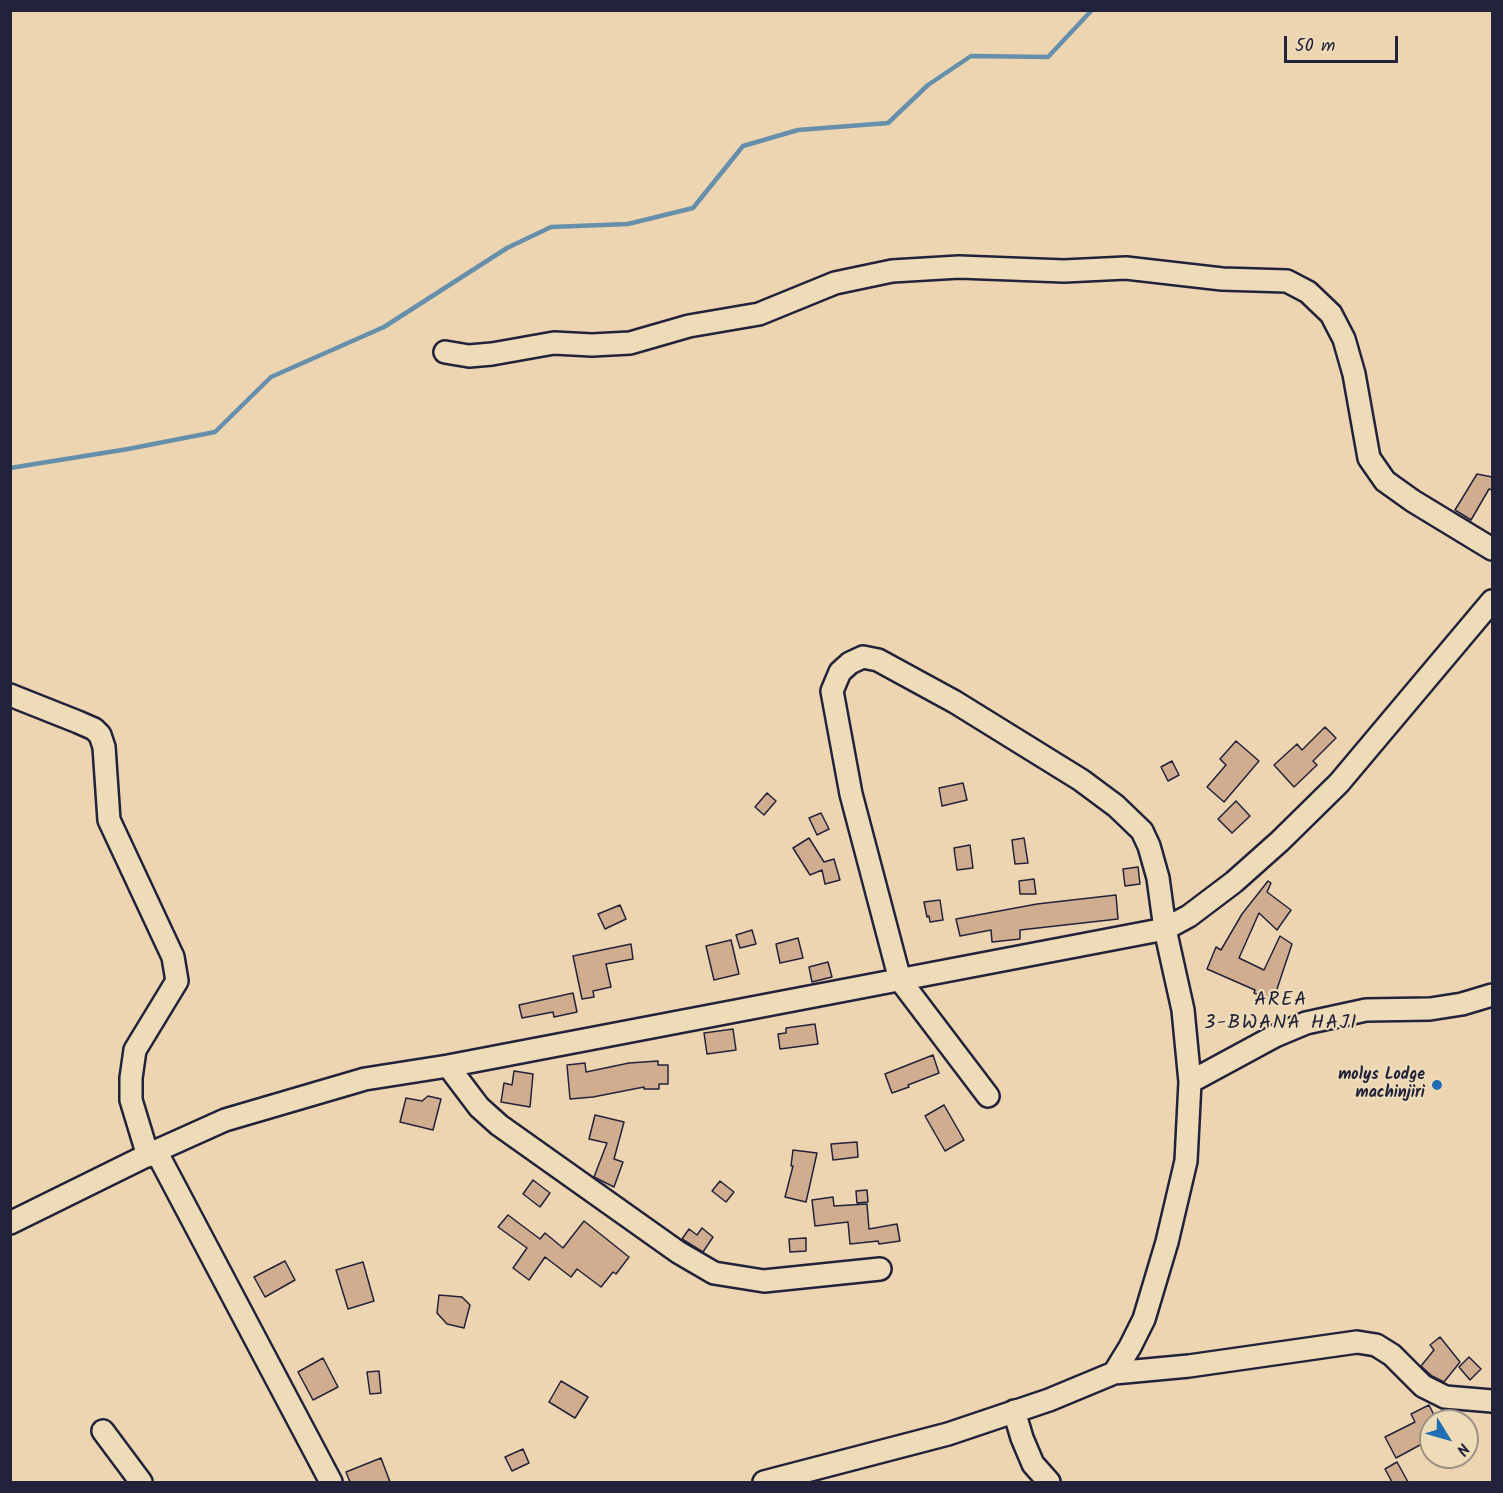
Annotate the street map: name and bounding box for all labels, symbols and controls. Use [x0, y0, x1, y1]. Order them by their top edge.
scale bar [1287, 24, 1401, 62]
text: 50 m [1295, 32, 1335, 61]
district label: AREA 3-BWANA HAJI [1204, 990, 1358, 1037]
place label: molys Lodge machinjiri [1338, 1066, 1425, 1104]
marker: molys Lodge machinjiri [1430, 1078, 1444, 1092]
north arrow [1419, 1409, 1479, 1469]
text: N [1449, 1437, 1475, 1460]

